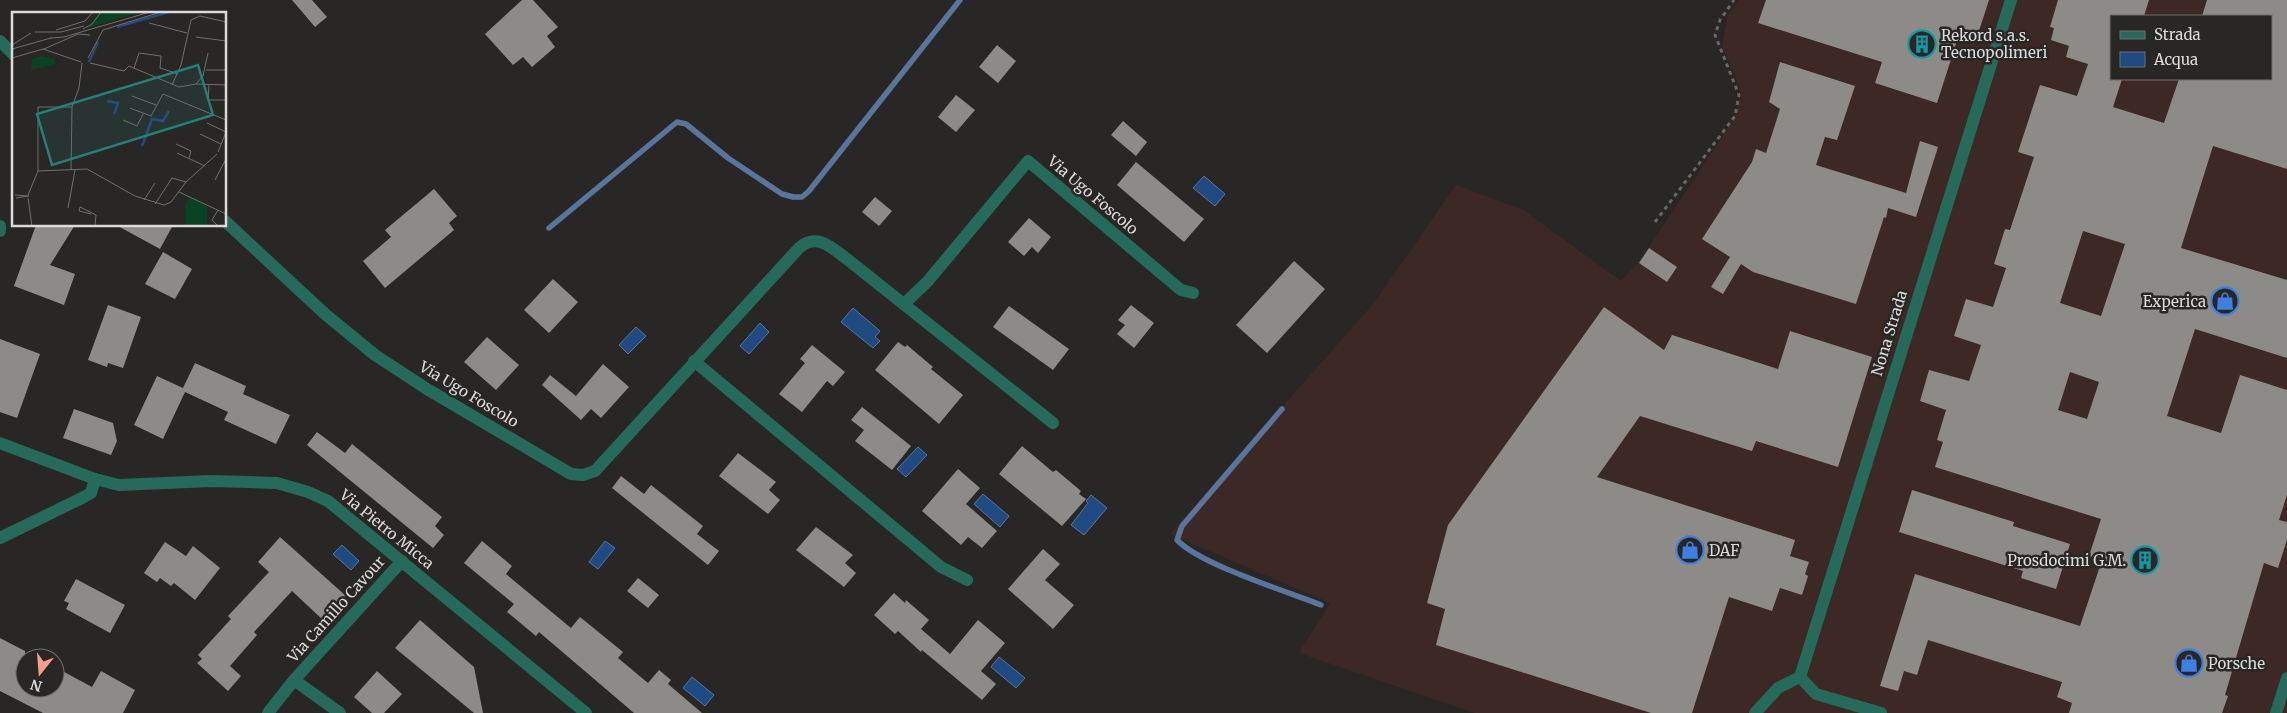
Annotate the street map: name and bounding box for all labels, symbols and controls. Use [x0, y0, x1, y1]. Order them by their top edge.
inset map [12, 12, 226, 226]
legend [2110, 15, 2272, 80]
text: Strada [2154, 25, 2201, 44]
place label: Rekord s.a.s. Tecnopolimeri [1941, 26, 2048, 62]
building icon: Rekord s.a.s. Tecnopolimeri [1907, 29, 1937, 59]
text: Acqua [2153, 50, 2198, 69]
street label: Via Ugo Foscolo [1043, 151, 1142, 239]
shop icon: Experica [2210, 286, 2240, 316]
street label: Nona Strada [1867, 288, 1911, 378]
place label: Experica [2143, 292, 2206, 311]
street label: Via Ugo Foscolo [415, 356, 522, 431]
street label: Via Pietro Micca [335, 485, 438, 573]
shop icon: DAF [1675, 535, 1705, 565]
place label: DAF [1709, 541, 1740, 560]
building icon: Prosdocimi G.M. [2130, 545, 2160, 575]
place label: Prosdocimi G.M. [2007, 551, 2126, 570]
street label: Via Camillo Cavour [283, 552, 389, 667]
north arrow [15, 648, 65, 698]
shop icon: Porsche [2174, 648, 2204, 678]
place label: Porsche [2208, 654, 2265, 673]
text: N [28, 675, 44, 696]

